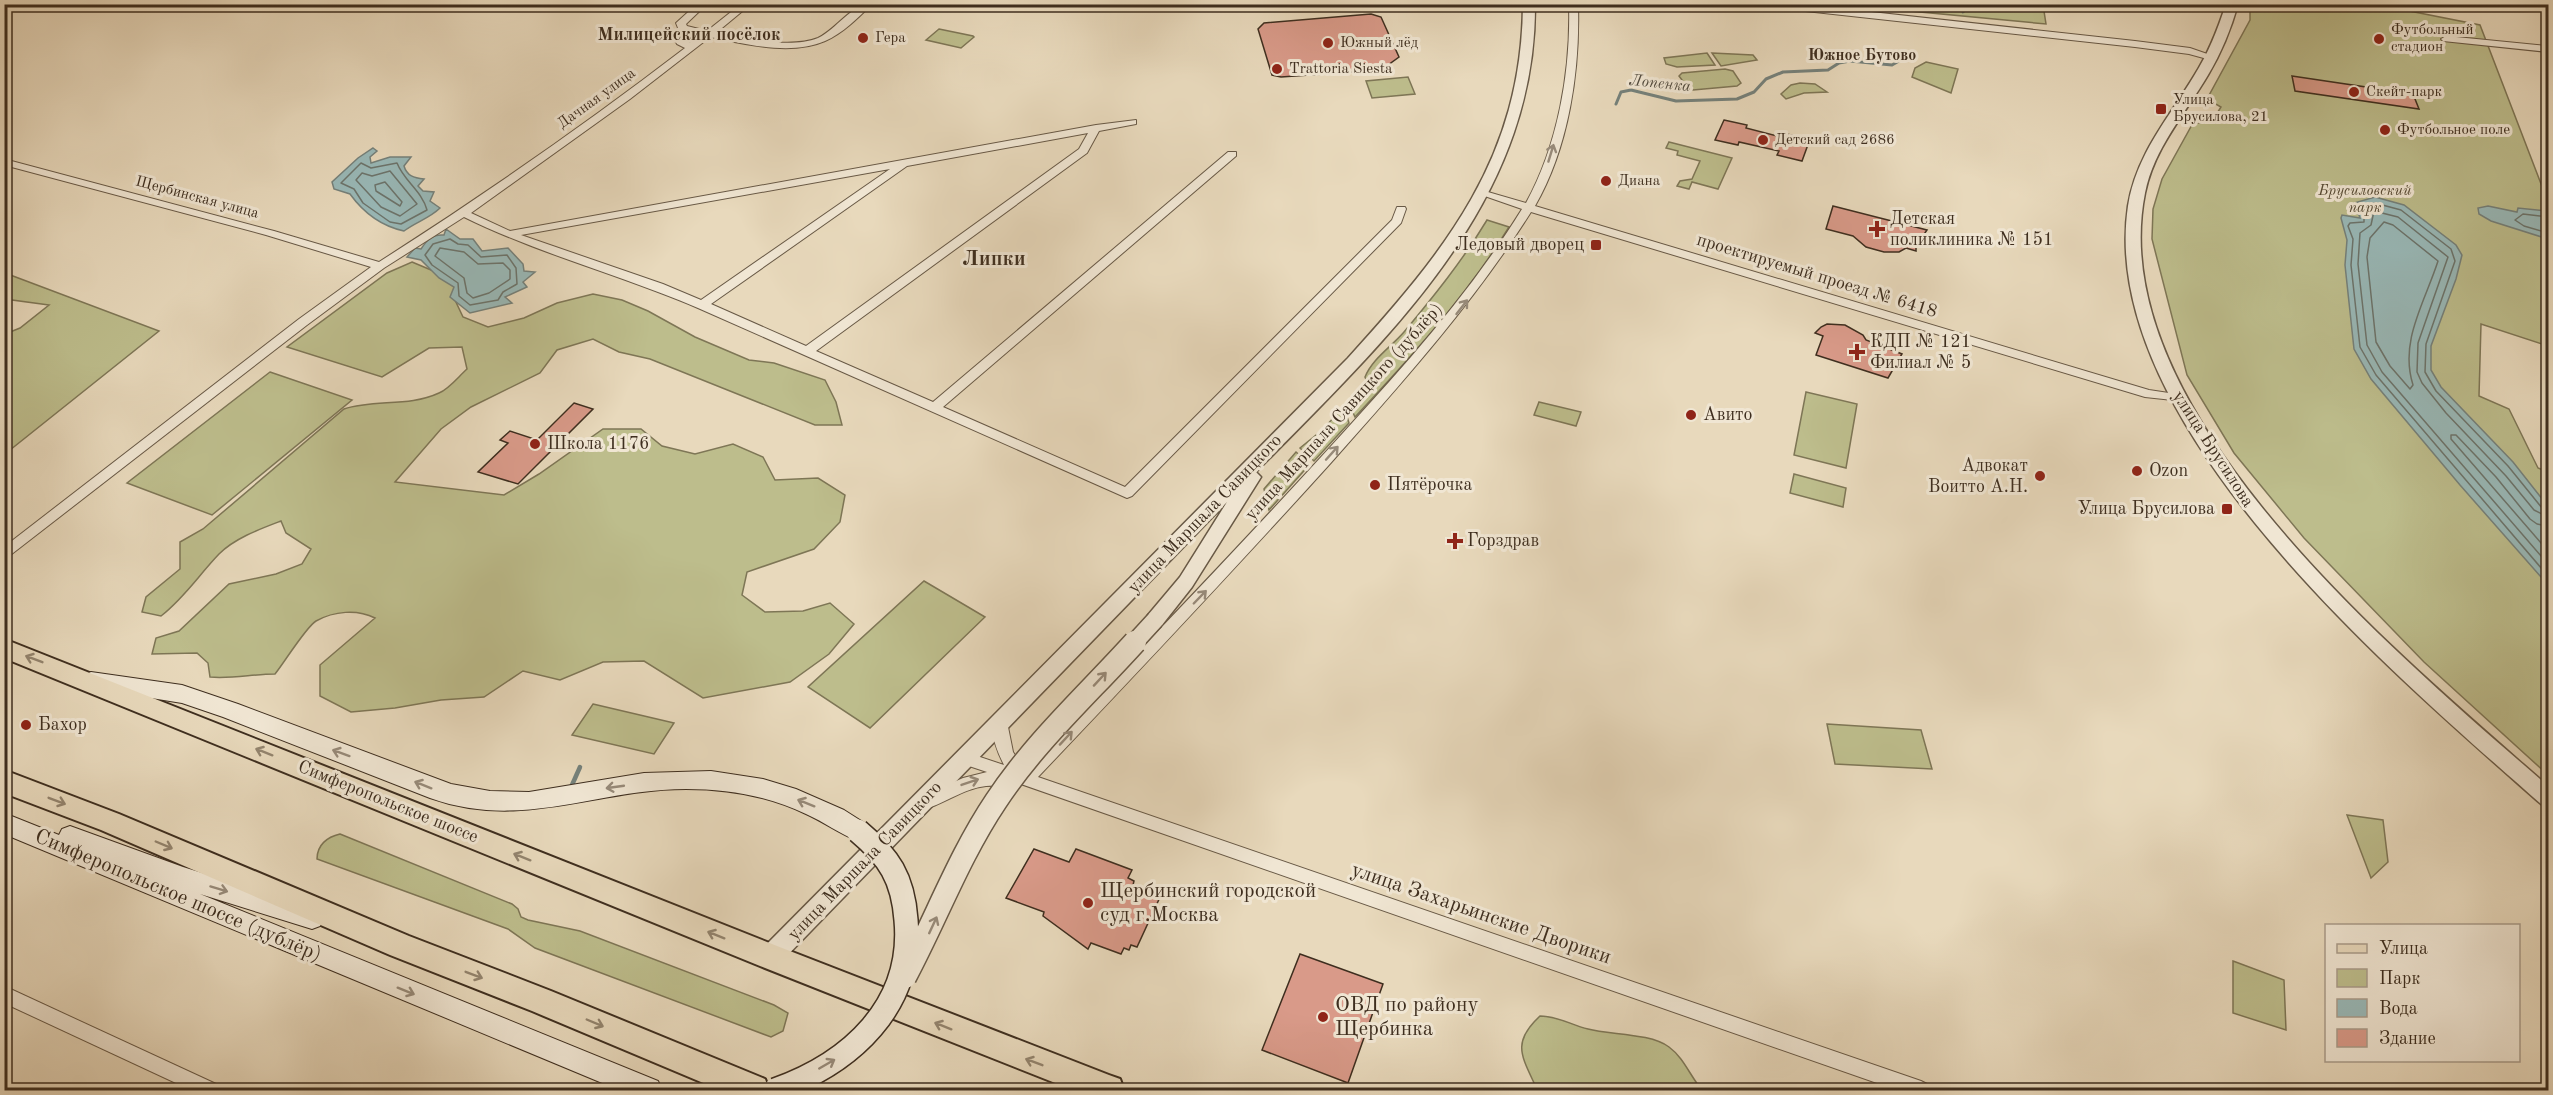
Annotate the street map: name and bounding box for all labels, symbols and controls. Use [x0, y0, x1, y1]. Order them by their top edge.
place label: Футбольный стадион [2391, 23, 2473, 55]
district label: Милицейский посёлок [598, 26, 781, 44]
marker: Гера [856, 31, 870, 45]
place label: Гера [875, 31, 906, 46]
marker: Футбольный стадион [2372, 32, 2386, 46]
marker: Южный лёд [1321, 36, 1335, 50]
place label: Южный лёд [1340, 36, 1419, 51]
district label: Южное Бутово [1808, 48, 1916, 64]
marker: Trattoria Siesta [1270, 62, 1284, 76]
place label: Trattoria Siesta [1289, 62, 1393, 77]
street label: Дачная улица [555, 66, 639, 132]
water label: Лопенка [1628, 73, 1692, 95]
marker: Скейт-парк [2347, 85, 2361, 99]
place label: Скейт-парк [2366, 85, 2443, 100]
place label: Улица Брусилова, 21 [2173, 93, 2268, 125]
marker: Улица Брусилова, 21 [2154, 102, 2168, 116]
marker: Футбольное поле [2378, 123, 2392, 137]
place label: Футбольное поле [2397, 123, 2510, 138]
marker: Детский сад 2686 [1756, 133, 1770, 147]
place label: Детский сад 2686 [1775, 133, 1895, 148]
one-way arrow [1546, 144, 1557, 163]
street label: Щербинская улица [134, 174, 261, 222]
marker: Диана [1599, 174, 1613, 188]
place label: Диана [1618, 174, 1661, 189]
park label: Брусиловский парк [2317, 184, 2412, 216]
place label: Детская поликлиника № 151 [1890, 210, 2053, 249]
marker: Детская поликлиника № 151 [1868, 220, 1886, 238]
street label: проектируемый проезд № 6418 [1695, 231, 1939, 321]
place label: Ледовый дворец [1455, 236, 1584, 254]
marker: Ледовый дворец [1589, 238, 1603, 252]
district label: Липки [962, 249, 1026, 270]
street label: улица Маршала Савицкого (дублёр) [1241, 299, 1446, 524]
one-way arrow [1455, 299, 1468, 315]
place label: КДП № 121 Филиал № 5 [1870, 333, 1971, 372]
marker: КДП № 121 Филиал № 5 [1848, 343, 1866, 361]
street label: улица Брусилова [2169, 388, 2257, 510]
place label: Авито [1703, 406, 1753, 424]
marker: Авито [1684, 408, 1698, 422]
street label: улица Маршала Савицкого [1125, 431, 1285, 597]
place label: Школа 1176 [547, 435, 650, 453]
marker: Школа 1176 [528, 437, 542, 451]
one-way arrow [1325, 446, 1339, 461]
place label: Адвокат Воитто А.Н. [1928, 457, 2028, 496]
place label: Ozon [2149, 462, 2188, 480]
marker: Ozon [2130, 464, 2144, 478]
marker: Адвокат Воитто А.Н. [2033, 469, 2047, 483]
place label: Пятёрочка [1387, 476, 1473, 494]
marker: Пятёрочка [1368, 478, 1382, 492]
place label: Улица Брусилова [2078, 500, 2215, 518]
marker: Улица Брусилова [2220, 502, 2234, 516]
place label: Горздрав [1467, 532, 1539, 550]
marker: Горздрав [1448, 534, 1462, 548]
one-way arrow [1193, 589, 1208, 604]
one-way arrow [25, 653, 44, 664]
one-way arrow [1093, 672, 1107, 687]
place label: Бахор [38, 716, 87, 734]
marker: Бахор [19, 718, 33, 732]
one-way arrow [1059, 731, 1073, 746]
one-way arrow [255, 746, 274, 757]
one-way arrow [332, 747, 351, 758]
street label: Симферопольское шоссе [295, 758, 481, 847]
one-way arrow [960, 776, 979, 787]
one-way arrow [415, 778, 433, 789]
street label: улица Маршала Савицкого [785, 778, 945, 944]
one-way arrow [605, 781, 625, 792]
one-way arrow [48, 796, 66, 807]
one-way arrow [798, 797, 816, 808]
street label: Симферопольское шоссе (дублёр) [32, 826, 324, 966]
one-way arrow [154, 840, 173, 851]
one-way arrow [514, 851, 532, 862]
street label: улица Захарьинские Дворики [1348, 860, 1614, 968]
place label: Щербинский городской суд г.Москва [1100, 881, 1316, 926]
one-way arrow [209, 884, 228, 895]
marker: Щербинский городской суд г.Москва [1081, 896, 1095, 910]
one-way arrow [927, 916, 939, 934]
legend [2325, 924, 2520, 1062]
one-way arrow [707, 929, 725, 940]
text: Улица [2379, 940, 2428, 958]
one-way arrow [464, 970, 483, 981]
text: Парк [2379, 970, 2420, 988]
one-way arrow [396, 986, 414, 997]
place label: ОВД по району Щербинка [1335, 995, 1479, 1040]
text: Вода [2379, 1000, 2418, 1018]
marker: ОВД по району Щербинка [1316, 1010, 1330, 1024]
one-way arrow [585, 1018, 603, 1030]
one-way arrow [934, 1020, 953, 1031]
text: Здание [2379, 1030, 2436, 1048]
one-way arrow [1026, 1056, 1044, 1067]
one-way arrow [818, 1058, 835, 1070]

